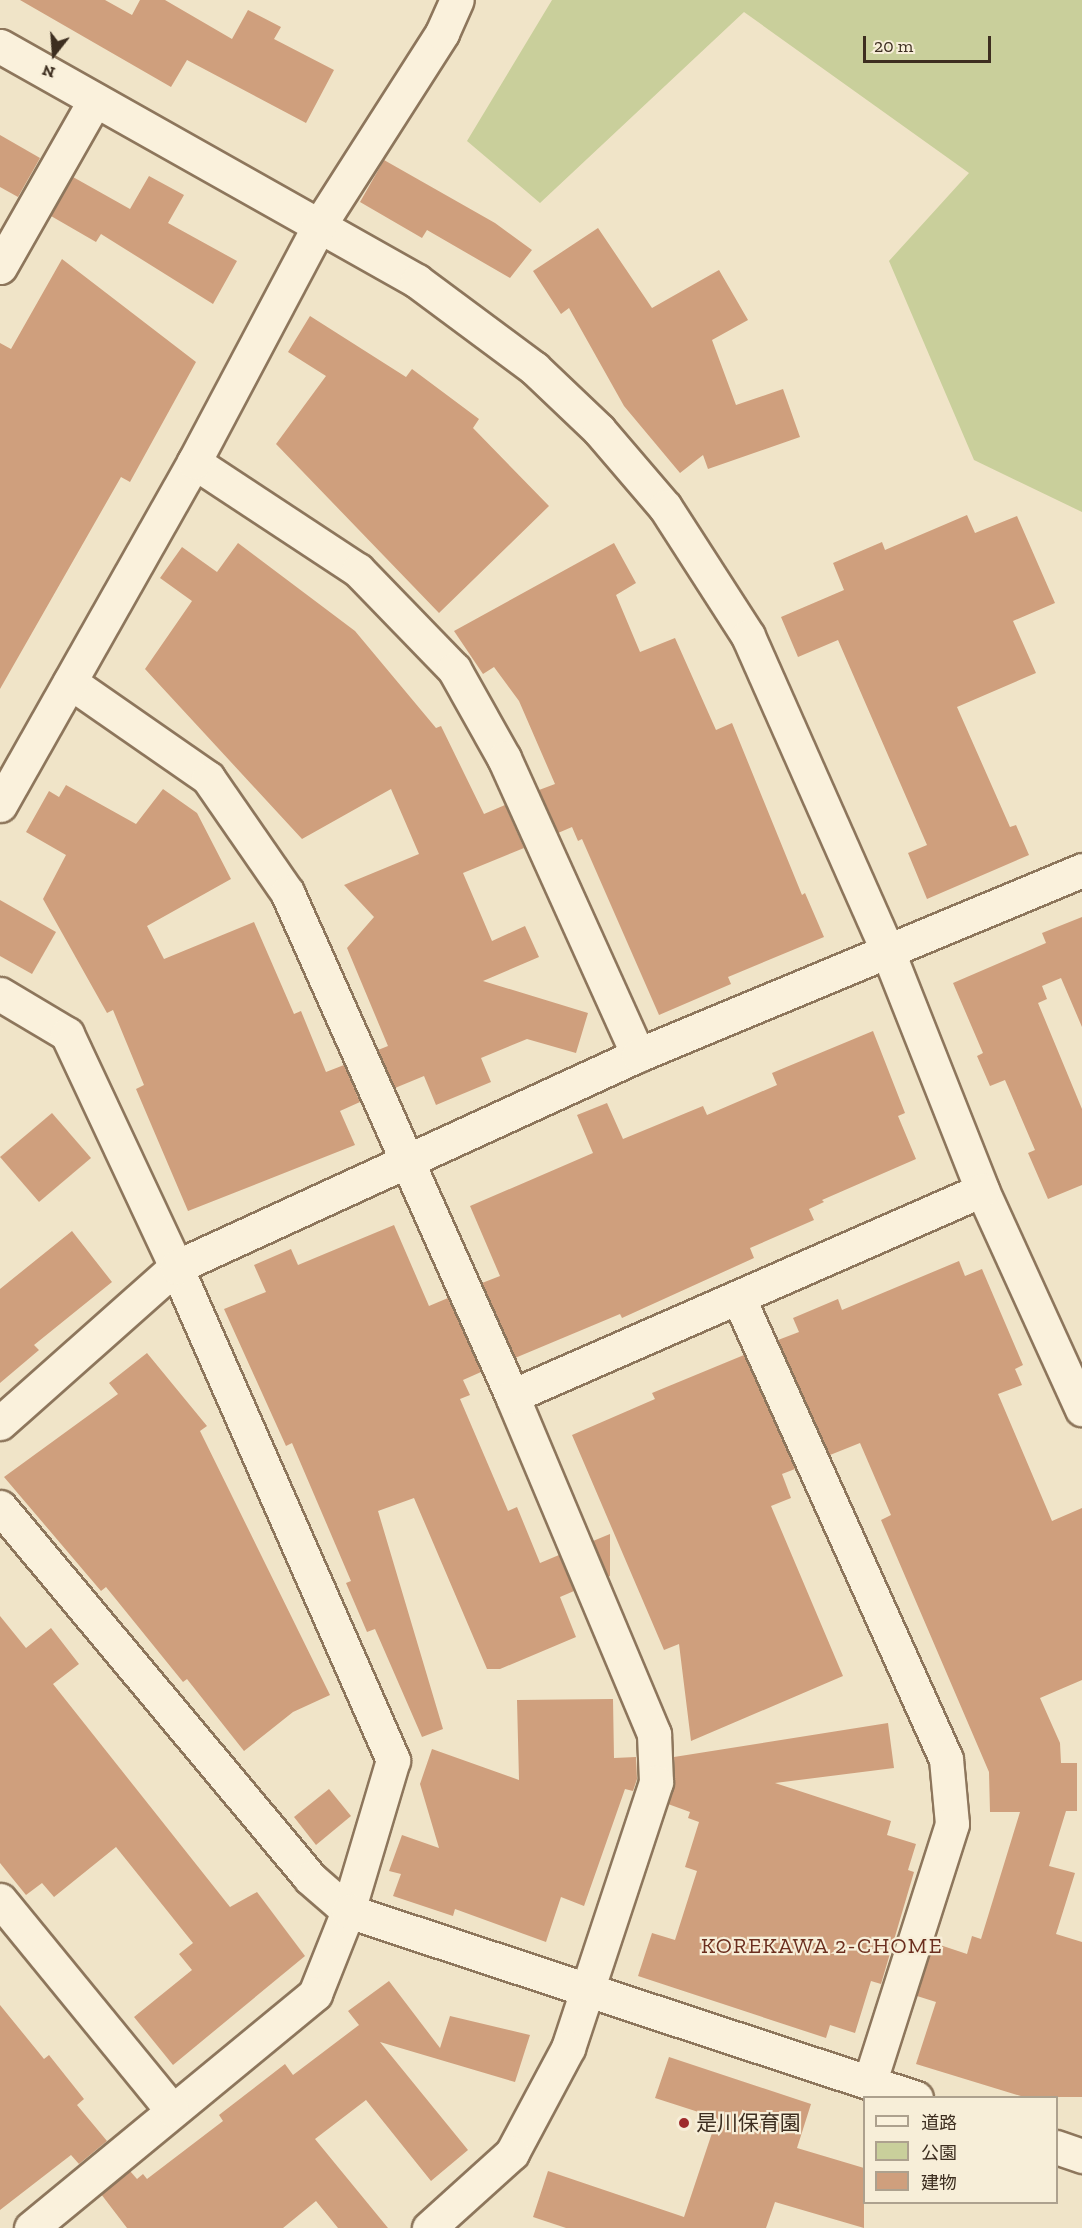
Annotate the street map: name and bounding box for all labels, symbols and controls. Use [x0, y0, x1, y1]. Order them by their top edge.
north arrow [24, 24, 84, 84]
scale bar [866, 24, 994, 62]
text: 20 m [874, 35, 913, 57]
text: N [40, 61, 57, 83]
district label: KOREKAWA 2-CHOME [701, 1933, 943, 1959]
legend [863, 2096, 1058, 2204]
place label: 是川保育園 [696, 2110, 801, 2136]
text: 道路 [921, 2112, 957, 2134]
marker: 是川保育園 [677, 2116, 691, 2130]
text: 公園 [921, 2142, 957, 2164]
text: 建物 [921, 2172, 957, 2194]

